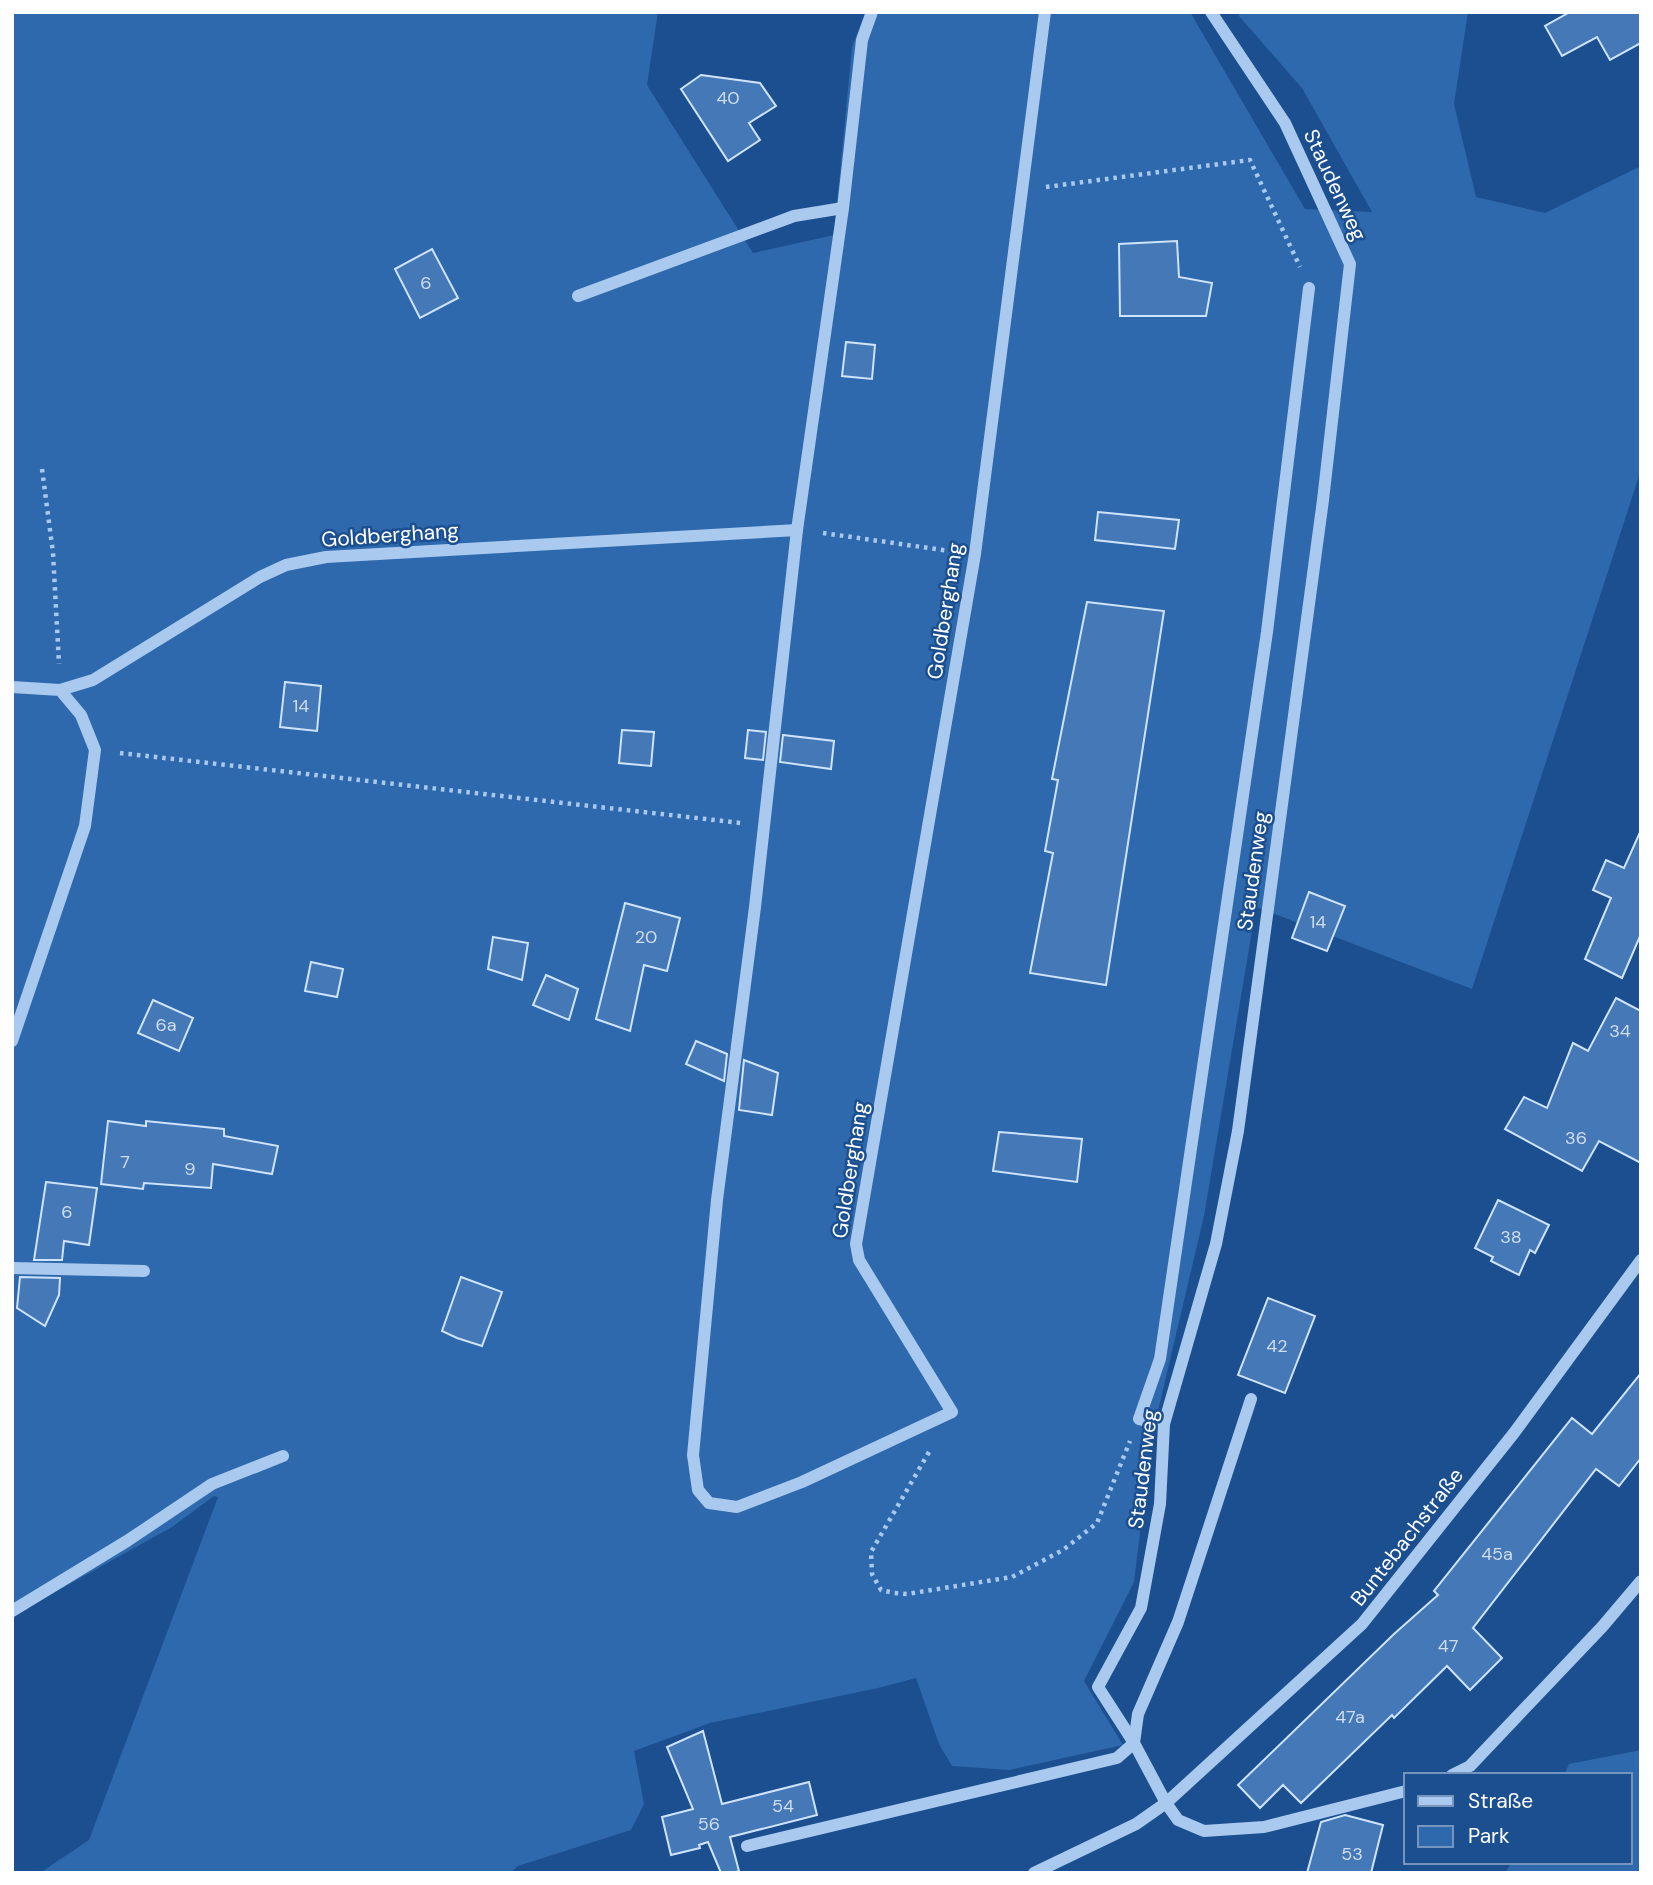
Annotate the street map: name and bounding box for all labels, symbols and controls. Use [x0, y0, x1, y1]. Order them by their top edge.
house number: 40 [716, 86, 740, 110]
street label: Staudenweg [1297, 125, 1373, 246]
house number: 6 [420, 271, 432, 295]
street label: Goldberghang [320, 516, 460, 554]
street label: Goldberghang [920, 540, 970, 681]
house number: 14 [293, 694, 309, 718]
street label: Staudenweg [1231, 809, 1275, 932]
house number: 14 [1310, 910, 1326, 934]
house number: 20 [635, 925, 657, 949]
house number: 6a [155, 1013, 177, 1037]
house number: 34 [1609, 1019, 1631, 1043]
street label: Goldberghang [825, 1099, 875, 1240]
house number: 36 [1565, 1126, 1587, 1150]
house number: 7 [120, 1150, 130, 1174]
house number: 9 [184, 1157, 196, 1181]
house number: 6 [61, 1200, 73, 1224]
house number: 38 [1500, 1225, 1522, 1249]
house number: 42 [1266, 1334, 1288, 1358]
street label: Staudenweg [1122, 1407, 1164, 1530]
street label: Buntebachstraße [1344, 1462, 1470, 1612]
house number: 45a [1481, 1542, 1513, 1566]
house number: 47 [1438, 1634, 1458, 1658]
house number: 47a [1335, 1705, 1365, 1729]
legend [1404, 1773, 1632, 1864]
text: Straße [1468, 1787, 1533, 1815]
house number: 54 [772, 1794, 794, 1818]
house number: 56 [698, 1812, 720, 1836]
text: Park [1468, 1822, 1510, 1850]
house number: 53 [1341, 1842, 1363, 1866]

